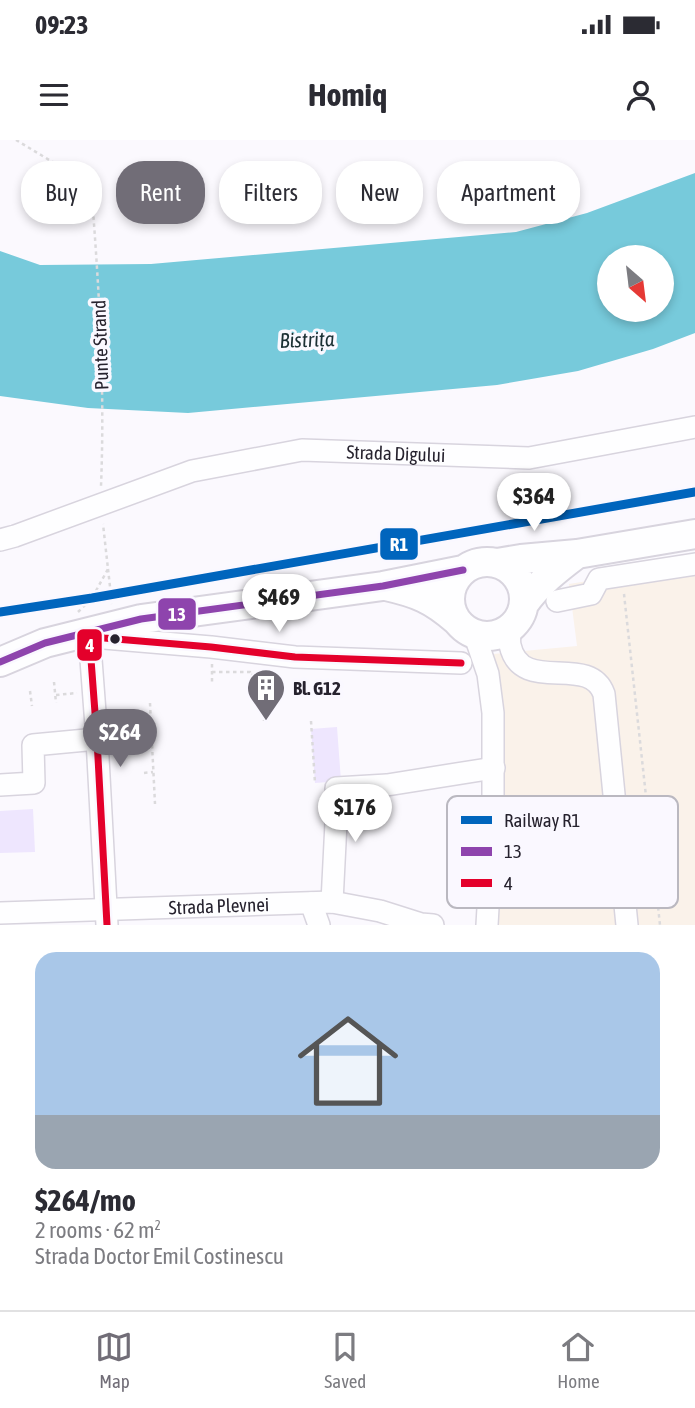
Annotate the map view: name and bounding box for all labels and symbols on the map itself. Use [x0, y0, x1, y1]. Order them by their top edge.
north arrow [597, 245, 674, 322]
street label: Punte Strand [87, 300, 113, 390]
water label: Bistrița [279, 326, 335, 352]
street label: Strada Digului [346, 441, 446, 466]
pin: $364 [493, 474, 575, 533]
line badge: R1 [379, 527, 419, 561]
text: R1 [390, 533, 408, 555]
pin: $469 [238, 574, 320, 634]
line badge: 13 [157, 597, 197, 631]
text: 13 [168, 603, 186, 625]
line badge: 4 [76, 628, 103, 662]
unlabelled marker [108, 632, 122, 646]
text: 4 [85, 634, 95, 656]
building icon: Bl. G12 [245, 667, 287, 722]
place label: Bl. G12 [293, 677, 341, 699]
pin: $264 [79, 710, 161, 769]
pin: $176 [314, 784, 396, 844]
legend [447, 796, 678, 908]
text: Railway R1 [504, 809, 580, 831]
text: 13 [504, 840, 522, 862]
text: 4 [504, 872, 513, 894]
street label: Strada Plevnei [168, 893, 270, 918]

